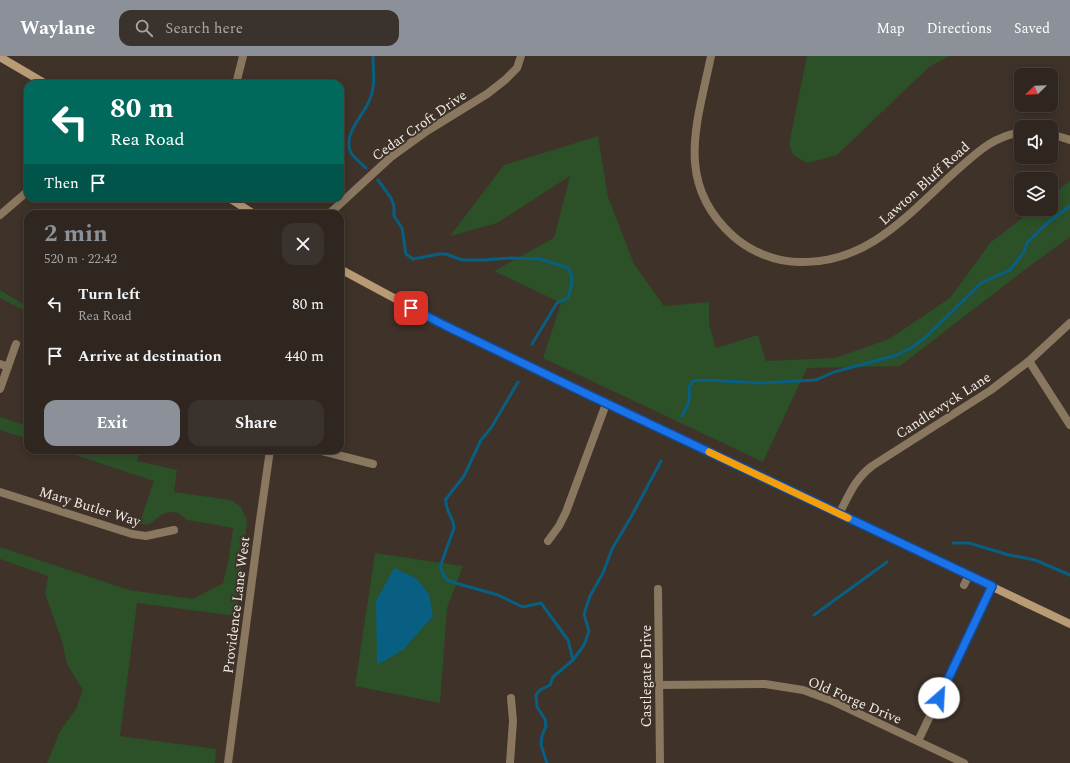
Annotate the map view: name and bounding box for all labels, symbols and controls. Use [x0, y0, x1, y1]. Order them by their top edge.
search box [119, 10, 399, 46]
text: Waylane [20, 14, 95, 43]
icon: search [133, 17, 155, 39]
text: Search here [165, 17, 243, 40]
text: Map [877, 18, 905, 39]
text: Directions [927, 18, 992, 39]
text: Saved [1014, 18, 1050, 39]
north arrow [1014, 68, 1058, 112]
map controls [1014, 68, 1058, 216]
street label: Cedar Croft Drive [368, 85, 471, 166]
text: 80 m [110, 87, 174, 130]
icon: left [44, 96, 96, 148]
button: sound [1014, 120, 1058, 164]
text: Rea Road [110, 126, 185, 153]
street label: Lawton Bluff Road [874, 137, 975, 230]
text: Then [44, 172, 79, 195]
icon: arrive [87, 172, 109, 194]
button: layers [1014, 172, 1058, 216]
text: 2 min [44, 216, 108, 252]
button: close [282, 223, 324, 265]
text: 520 m · 22:42 [44, 249, 117, 269]
text: Turn left [78, 283, 140, 306]
pin [394, 291, 428, 325]
icon: left [44, 293, 66, 315]
text: 80 m [292, 293, 324, 316]
icon: arrive [400, 297, 422, 319]
text: Rea Road [78, 306, 132, 326]
icon: arrive [44, 345, 66, 367]
text: Arrive at destination [78, 345, 222, 368]
text: 440 m [285, 345, 324, 368]
street label: Candlewyck Lane [892, 367, 995, 444]
button: Exit [44, 400, 180, 446]
button: Share [188, 400, 324, 446]
street label: Mary Butler Way [37, 481, 144, 532]
street label: Providence Lane West [218, 535, 255, 675]
street label: Castlegate Drive [636, 624, 657, 727]
street label: Old Forge Drive [805, 671, 905, 730]
position arrow [918, 677, 960, 719]

